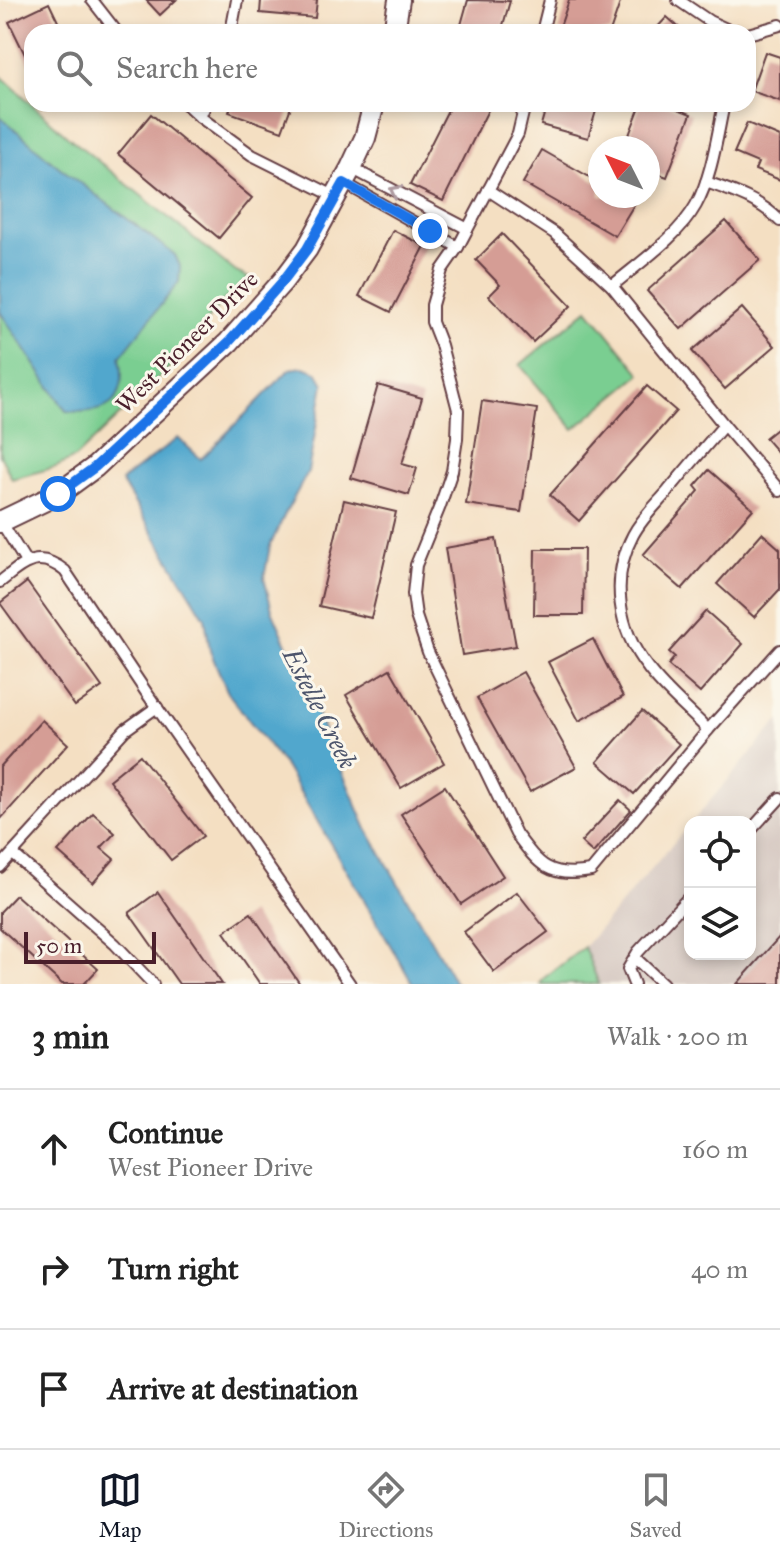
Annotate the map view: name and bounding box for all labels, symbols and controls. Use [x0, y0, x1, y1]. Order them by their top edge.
search box [24, 24, 756, 112]
icon: search [52, 46, 96, 90]
text: Search here [116, 50, 258, 86]
north arrow [588, 136, 660, 208]
one-way arrow [389, 185, 404, 201]
route end [412, 213, 448, 249]
street label: West Pioneer Drive [109, 264, 265, 420]
route start [40, 476, 76, 512]
water label: Estelle Creek [275, 641, 364, 774]
map controls [684, 816, 756, 960]
button: locate [684, 816, 756, 888]
button: layers [684, 888, 756, 960]
scale bar [24, 928, 156, 964]
text: 50 m [36, 932, 82, 959]
text: 3 min [32, 1016, 109, 1057]
text: Walk · 200 m [607, 1020, 748, 1052]
text: Continue [108, 1115, 223, 1151]
icon: ahead [32, 1127, 76, 1171]
text: 160 m [682, 1133, 748, 1165]
text: West Pioneer Drive [108, 1151, 313, 1183]
icon: right [32, 1247, 76, 1291]
text: Turn right [108, 1251, 239, 1287]
text: 40 m [691, 1253, 748, 1285]
icon: arrive [32, 1367, 76, 1411]
text: Arrive at destination [108, 1371, 358, 1407]
tab: Map [98, 1468, 142, 1543]
tab: Directions [338, 1468, 433, 1543]
tab: Saved [630, 1468, 682, 1543]

